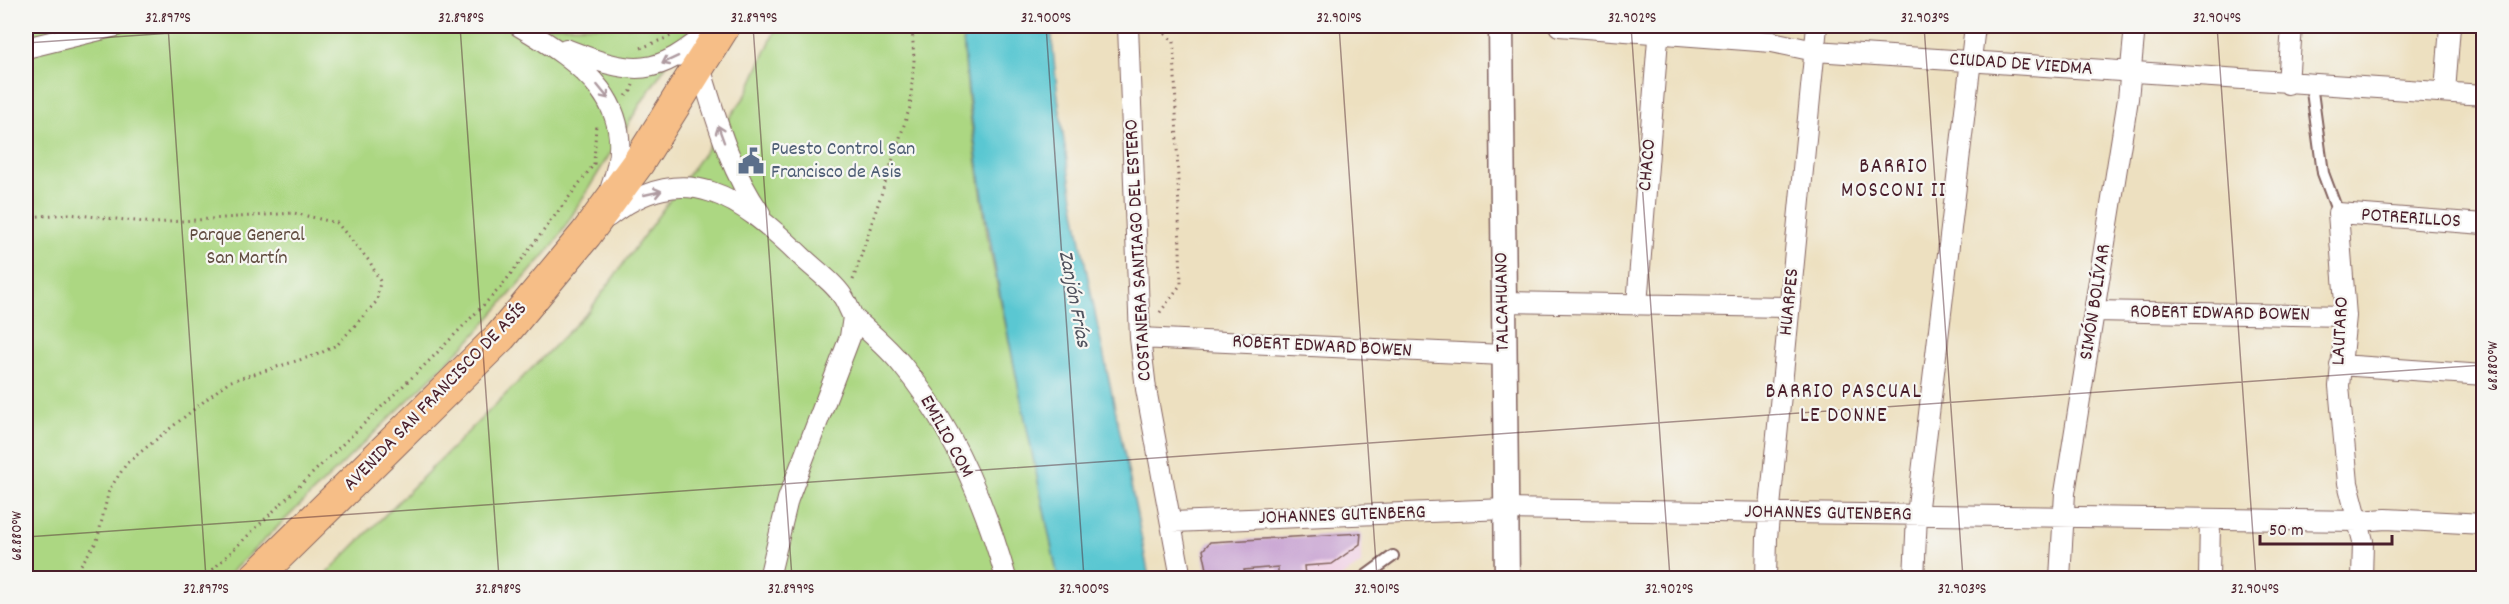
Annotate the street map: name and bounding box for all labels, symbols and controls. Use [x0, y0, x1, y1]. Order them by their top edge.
text: 32.897°S [145, 8, 191, 30]
text: 32.898°S [438, 8, 484, 30]
text: 32.899°S [731, 8, 777, 30]
text: 32.900°S [1021, 8, 1071, 30]
text: 32.901°S [1316, 8, 1362, 30]
text: 32.902°S [1608, 8, 1656, 30]
text: 32.903°S [1901, 8, 1949, 30]
text: 32.904°S [2193, 8, 2241, 30]
street label: CIUDAD DE VIEDMA [1948, 46, 2094, 84]
one-way arrow [661, 55, 679, 67]
one-way arrow [597, 84, 610, 100]
street label: COSTANERA SANTIAGO DEL ESTERO [1118, 118, 1160, 382]
one-way arrow [715, 125, 726, 144]
place label: Puesto Control San Francisco de Asis [771, 136, 915, 187]
street label: CHACO [1632, 138, 1664, 192]
public building icon: Puesto Control San Francisco de Asis [736, 146, 766, 176]
district label: BARRIO MOSCONI II [1841, 153, 1947, 207]
one-way arrow [643, 186, 662, 198]
street label: POTRERILLOS [2360, 202, 2462, 236]
park label: Parque General San Martín [189, 222, 305, 273]
street label: SIMÓN BOLÍVAR [2073, 242, 2119, 362]
water label: Zanjón Frías [1049, 248, 1097, 351]
street label: TALCAHUANO [1488, 252, 1518, 352]
street label: HUARPES [1773, 267, 1807, 337]
street label: AVENIDA SAN FRANCISCO DE ASÍS [338, 296, 534, 498]
street label: LAUTARO [2325, 296, 2357, 366]
street label: ROBERT EDWARD BOWEN [2130, 298, 2310, 330]
street label: ROBERT EDWARD BOWEN [1231, 328, 1413, 366]
text: 68.880°W [2483, 341, 2505, 391]
district label: BARRIO PASCUAL LE DONNE [1765, 378, 1923, 432]
street label: EMILIO COM [912, 391, 980, 483]
street label: JOHANNES GUTENBERG [1258, 499, 1426, 533]
street label: JOHANNES GUTENBERG [1744, 499, 1912, 529]
scale bar [2260, 508, 2392, 546]
text: 68.880°W [7, 511, 29, 561]
text: 50 m [2269, 519, 2304, 544]
text: 32.897°S [183, 579, 229, 601]
text: 32.898°S [475, 579, 521, 601]
text: 32.899°S [768, 579, 814, 601]
text: 32.900°S [1059, 579, 1109, 601]
text: 32.901°S [1354, 579, 1400, 601]
text: 32.902°S [1645, 579, 1693, 601]
text: 32.903°S [1938, 579, 1986, 601]
text: 32.904°S [2231, 579, 2279, 601]

